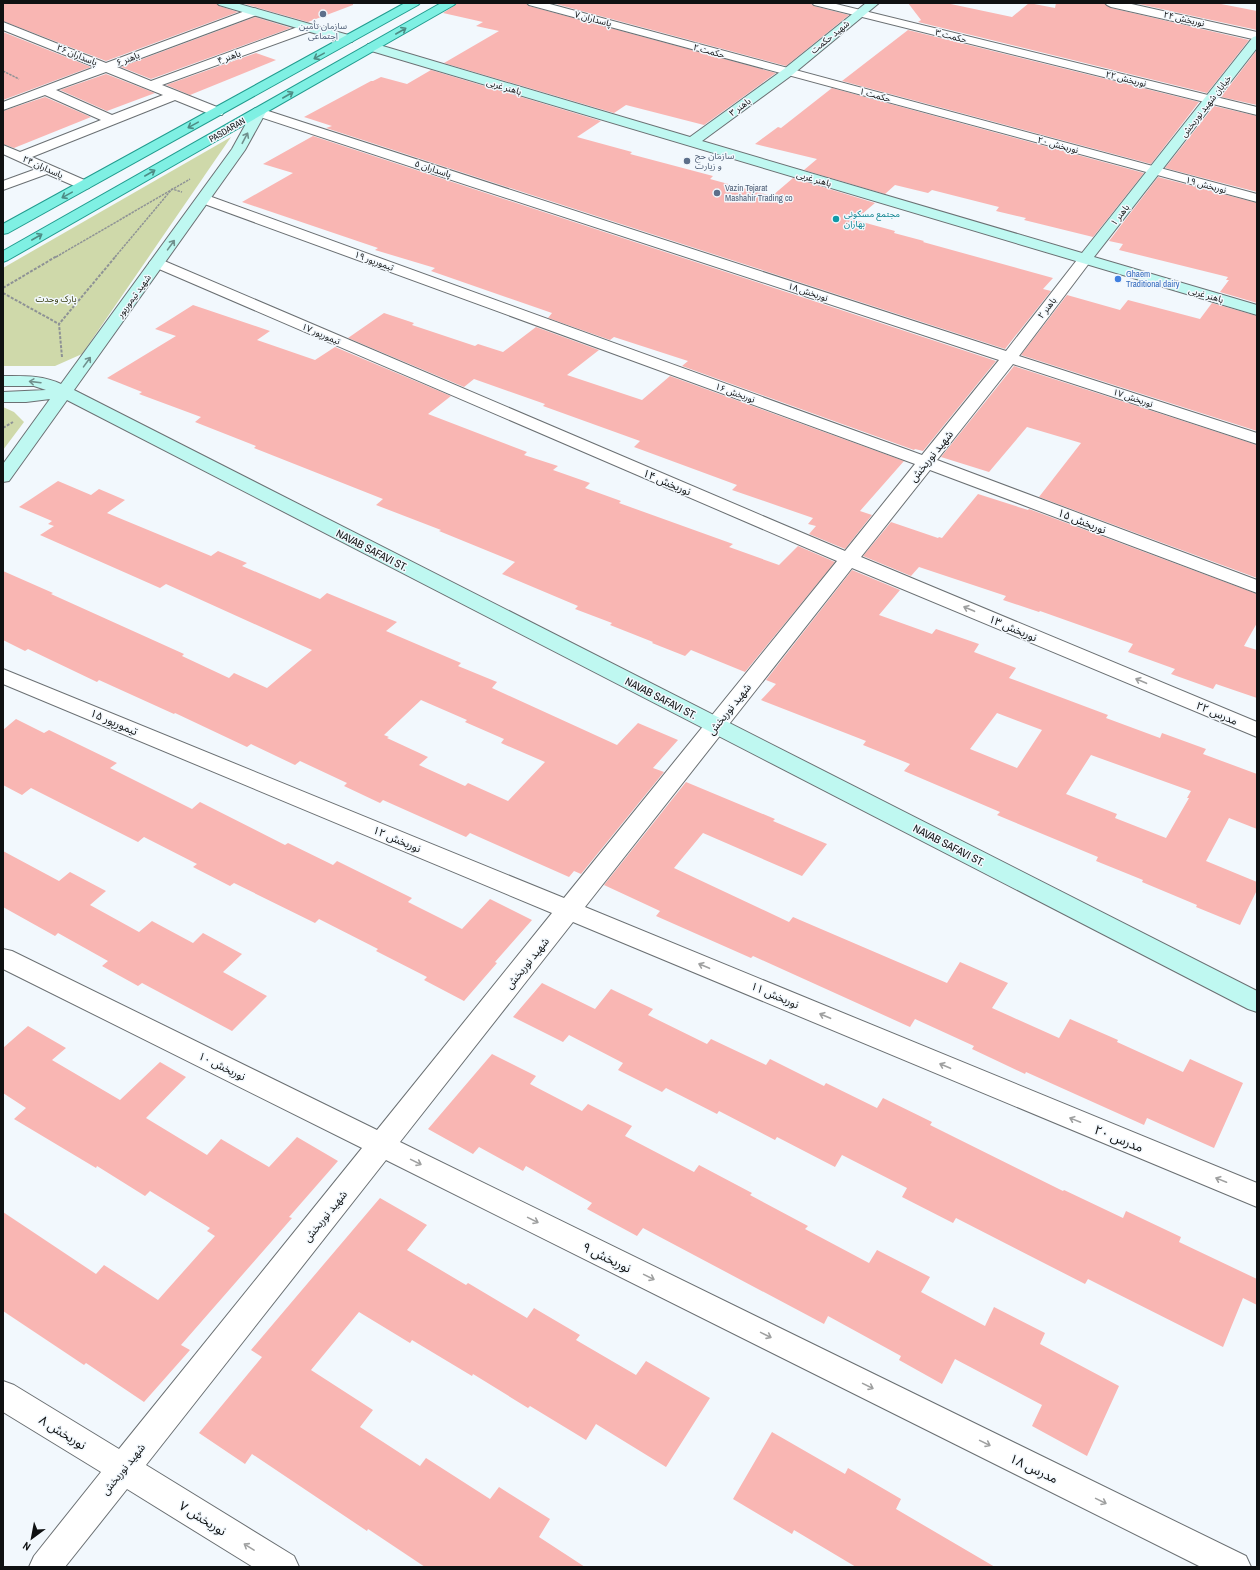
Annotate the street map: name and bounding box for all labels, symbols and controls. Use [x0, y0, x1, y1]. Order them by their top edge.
street label: پاسداران ۷ [573, 8, 613, 30]
street label: نوربخش ۲۴ [1162, 8, 1206, 30]
marker: سازمان تأمین اجتماعی [318, 9, 328, 19]
street label: شهید حکمت [808, 18, 852, 56]
place label: سازمان تأمین اجتماعی [299, 20, 347, 42]
street label: حکمت ۳ [934, 26, 968, 46]
one-way arrow [395, 27, 407, 35]
street label: پاسداران ۲۶ [55, 41, 99, 69]
street label: حکمت ۲ [692, 41, 726, 61]
street label: باهنر ۴ [216, 47, 242, 67]
street label: باهنر ۶ [115, 49, 141, 69]
one-way arrow [313, 52, 325, 60]
street label: نوربخش ۲۲ [1104, 68, 1148, 90]
street label: خیابان شهید نوربخش [1178, 73, 1234, 139]
street label: باهنر غربی [485, 76, 523, 98]
street label: حکمت ۱ [858, 85, 892, 105]
one-way arrow [281, 91, 293, 99]
street label: باهنر ۳ [727, 95, 753, 119]
street label: PASDARAN [207, 115, 247, 145]
one-way arrow [187, 122, 199, 130]
one-way arrow [242, 132, 249, 144]
street label: نوربخش ۲۰ [1036, 134, 1080, 156]
place label: سازمان حج و زیارت [695, 150, 734, 172]
street label: پاسداران ۲۴ [21, 153, 65, 181]
marker: سازمان حج و زیارت [682, 156, 692, 166]
street label: پاسداران ۵ [413, 157, 453, 181]
street label: باهنر غربی [795, 168, 833, 190]
one-way arrow [144, 169, 156, 177]
street label: نوربخش ۱۹ [1184, 174, 1228, 196]
place label: Vazin Tejarat Mashahir Trading co [725, 182, 793, 204]
marker: Vazin Tejarat Mashahir Trading co [712, 188, 722, 198]
one-way arrow [61, 191, 73, 199]
street label: باهنر ۱ [1108, 202, 1132, 228]
place label: مجتمع مسکونی بهاران [844, 208, 900, 230]
marker: مجتمع مسکونی بهاران [831, 214, 841, 224]
one-way arrow [31, 233, 43, 241]
one-way arrow [167, 239, 175, 250]
street label: تیمورپور ۱۹ [353, 248, 396, 274]
place label: Ghaem Traditional dairy [1126, 268, 1180, 290]
street label: شهید تیمورپور [114, 272, 154, 321]
marker: Ghaem Traditional dairy [1113, 274, 1123, 284]
street label: نوربخش ۱۸ [786, 280, 830, 304]
street label: باهنر غربی [1187, 284, 1225, 306]
park label: پارک وحدت [35, 293, 77, 305]
street label: باهنر ۲ [1035, 295, 1059, 321]
street label: تیمورپور ۱۷ [300, 320, 343, 348]
one-way arrow [83, 356, 91, 367]
one-way arrow [29, 378, 42, 385]
street label: نوربخش ۱۶ [713, 380, 757, 406]
street label: نوربخش ۱۷ [1111, 386, 1155, 410]
street label: شهید نوربخش [906, 427, 956, 485]
street label: نوربخش ۱۴ [641, 466, 693, 498]
street label: نوربخش ۱۵ [1056, 505, 1108, 537]
street label: NAVAB SAFAVI ST. [334, 526, 410, 574]
one-way arrow [963, 605, 975, 613]
street label: نوربخش ۱۳ [987, 612, 1039, 644]
street label: NAVAB SAFAVI ST. [623, 674, 699, 722]
one-way arrow [1135, 676, 1147, 684]
street label: شهید نوربخش [704, 680, 754, 738]
street label: مدرس ۲۲ [1194, 698, 1240, 728]
street label: تیمورپور ۱۵ [88, 706, 140, 739]
street label: NAVAB SAFAVI ST. [911, 821, 987, 869]
street label: نوربخش ۱۲ [371, 823, 423, 855]
street label: شهید نوربخش [502, 934, 552, 992]
one-way arrow [699, 962, 711, 970]
street label: نوربخش ۱۱ [749, 979, 801, 1011]
one-way arrow [819, 1012, 831, 1019]
street label: نوربخش ۱۰ [196, 1049, 248, 1083]
one-way arrow [939, 1062, 951, 1069]
one-way arrow [1069, 1116, 1081, 1123]
street label: مدرس ۲۰ [1092, 1121, 1146, 1156]
one-way arrow [410, 1159, 422, 1166]
one-way arrow [1215, 1176, 1227, 1184]
street label: شهید نوربخش [300, 1187, 350, 1245]
one-way arrow [527, 1217, 539, 1224]
street label: نوربخش ۹ [579, 1238, 634, 1277]
one-way arrow [643, 1274, 655, 1281]
one-way arrow [760, 1332, 772, 1339]
one-way arrow [862, 1383, 874, 1390]
street label: نوربخش ۸ [36, 1411, 90, 1454]
street label: شهید نوربخش [98, 1440, 148, 1498]
one-way arrow [978, 1440, 990, 1447]
street label: مدرس ۱۸ [1007, 1449, 1061, 1487]
street label: نوربخش ۷ [176, 1497, 230, 1540]
one-way arrow [1095, 1498, 1107, 1505]
north arrow [12, 1518, 52, 1558]
text: N [20, 1539, 33, 1554]
one-way arrow [243, 1542, 255, 1550]

